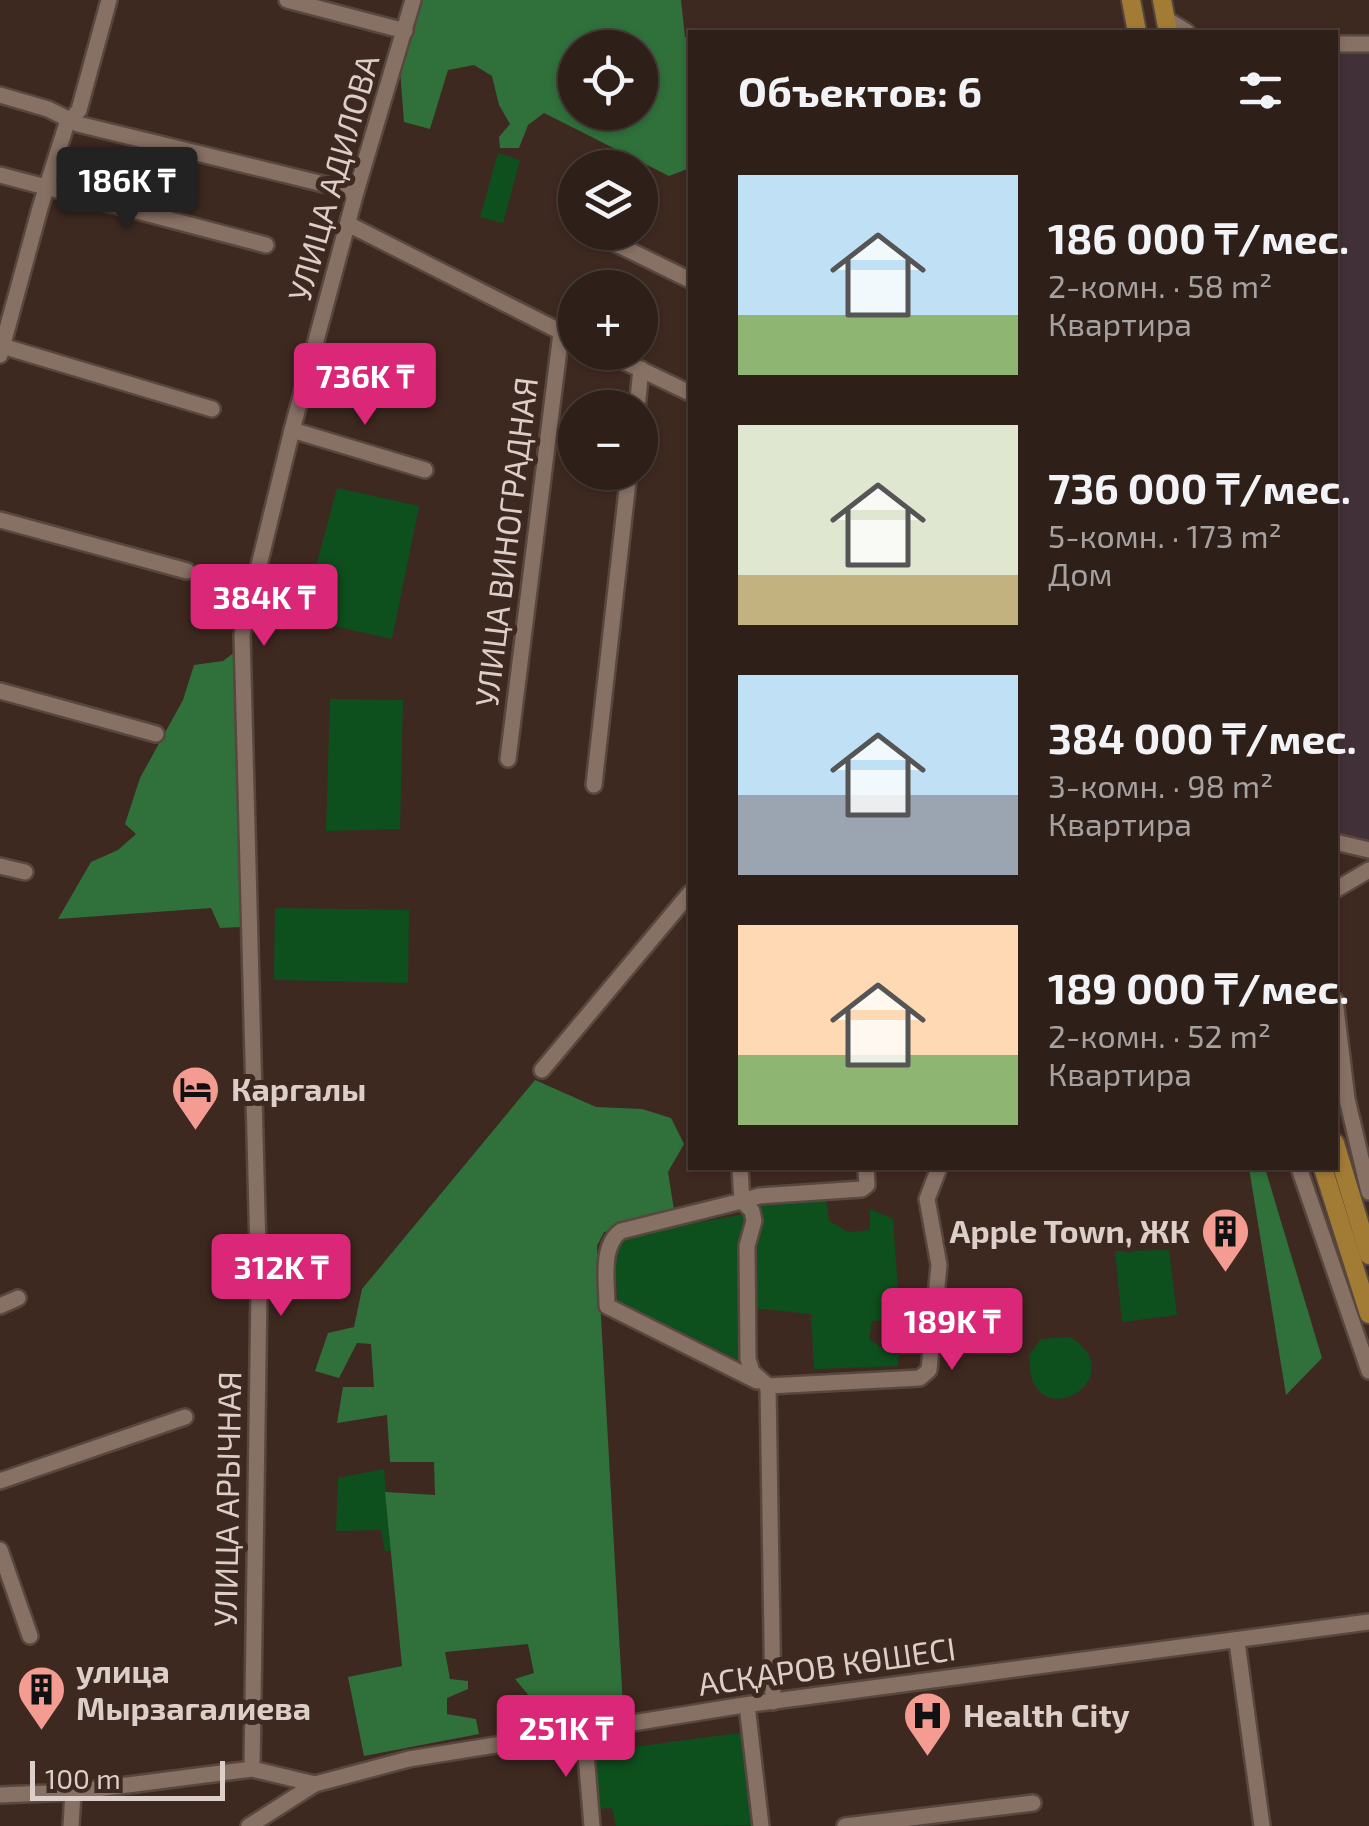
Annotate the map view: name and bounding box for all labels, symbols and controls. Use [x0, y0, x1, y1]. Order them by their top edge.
map controls [558, 30, 658, 490]
button: locate [558, 30, 658, 130]
street label: УЛИЦА АДИЛОВА [279, 50, 385, 305]
icon: filters [1233, 63, 1288, 118]
text: Объектов: 6 [738, 65, 982, 115]
pin: 186K ₸ [46, 147, 208, 232]
button: layers [558, 150, 658, 250]
text: 186K ₸ [79, 160, 176, 198]
text: 186 000 ₸/мес. [1048, 212, 1349, 262]
icon: home [818, 215, 938, 335]
text: 2-комн. · 58 m² [1048, 266, 1272, 304]
button: + [558, 270, 658, 370]
text: Квартира [1048, 304, 1192, 342]
pin: 736K ₸ [284, 343, 446, 428]
text: 736K ₸ [316, 356, 414, 394]
street label: УЛИЦА ВИНОГРАДНАЯ [466, 375, 544, 709]
button: − [558, 390, 658, 490]
text: 736 000 ₸/мес. [1048, 462, 1351, 512]
icon: home [818, 465, 938, 585]
text: 5-комн. · 173 m² [1048, 516, 1282, 554]
text: Дом [1048, 554, 1112, 592]
pin: 384K ₸ [183, 564, 345, 649]
text: 384K ₸ [213, 577, 315, 615]
text: 384 000 ₸/мес. [1048, 712, 1357, 762]
icon: home [818, 715, 938, 835]
text: 3-комн. · 98 m² [1048, 766, 1273, 804]
text: Квартира [1048, 804, 1192, 842]
text: 189 000 ₸/мес. [1048, 962, 1349, 1012]
icon: home [818, 965, 938, 1085]
text: 2-комн. · 52 m² [1048, 1016, 1271, 1054]
text: Квартира [1048, 1054, 1192, 1092]
hotel icon: Каргалы [170, 1064, 222, 1132]
place label: Каргалы [231, 1069, 366, 1107]
building icon: Apple Town, ЖК [1199, 1206, 1251, 1274]
place label: Apple Town, ЖК [950, 1211, 1190, 1249]
pin: 312K ₸ [200, 1234, 362, 1319]
text: 312K ₸ [234, 1247, 328, 1285]
pin: 189K ₸ [871, 1288, 1033, 1373]
text: 189K ₸ [904, 1301, 1001, 1339]
street label: УЛИЦА АРЫЧНАЯ [205, 1371, 247, 1627]
street label: АСҚАРОВ КӨШЕСІ [696, 1628, 958, 1702]
place label: улица Мырзагалиева [76, 1651, 311, 1726]
building icon: улица Мырзагалиева [15, 1664, 67, 1732]
hospital icon: Health City [902, 1690, 954, 1758]
pin: 251K ₸ [485, 1695, 647, 1780]
place label: Health City [963, 1695, 1130, 1734]
text: 251K ₸ [519, 1708, 613, 1746]
scale bar [30, 1756, 225, 1800]
text: 100 m [45, 1761, 121, 1795]

